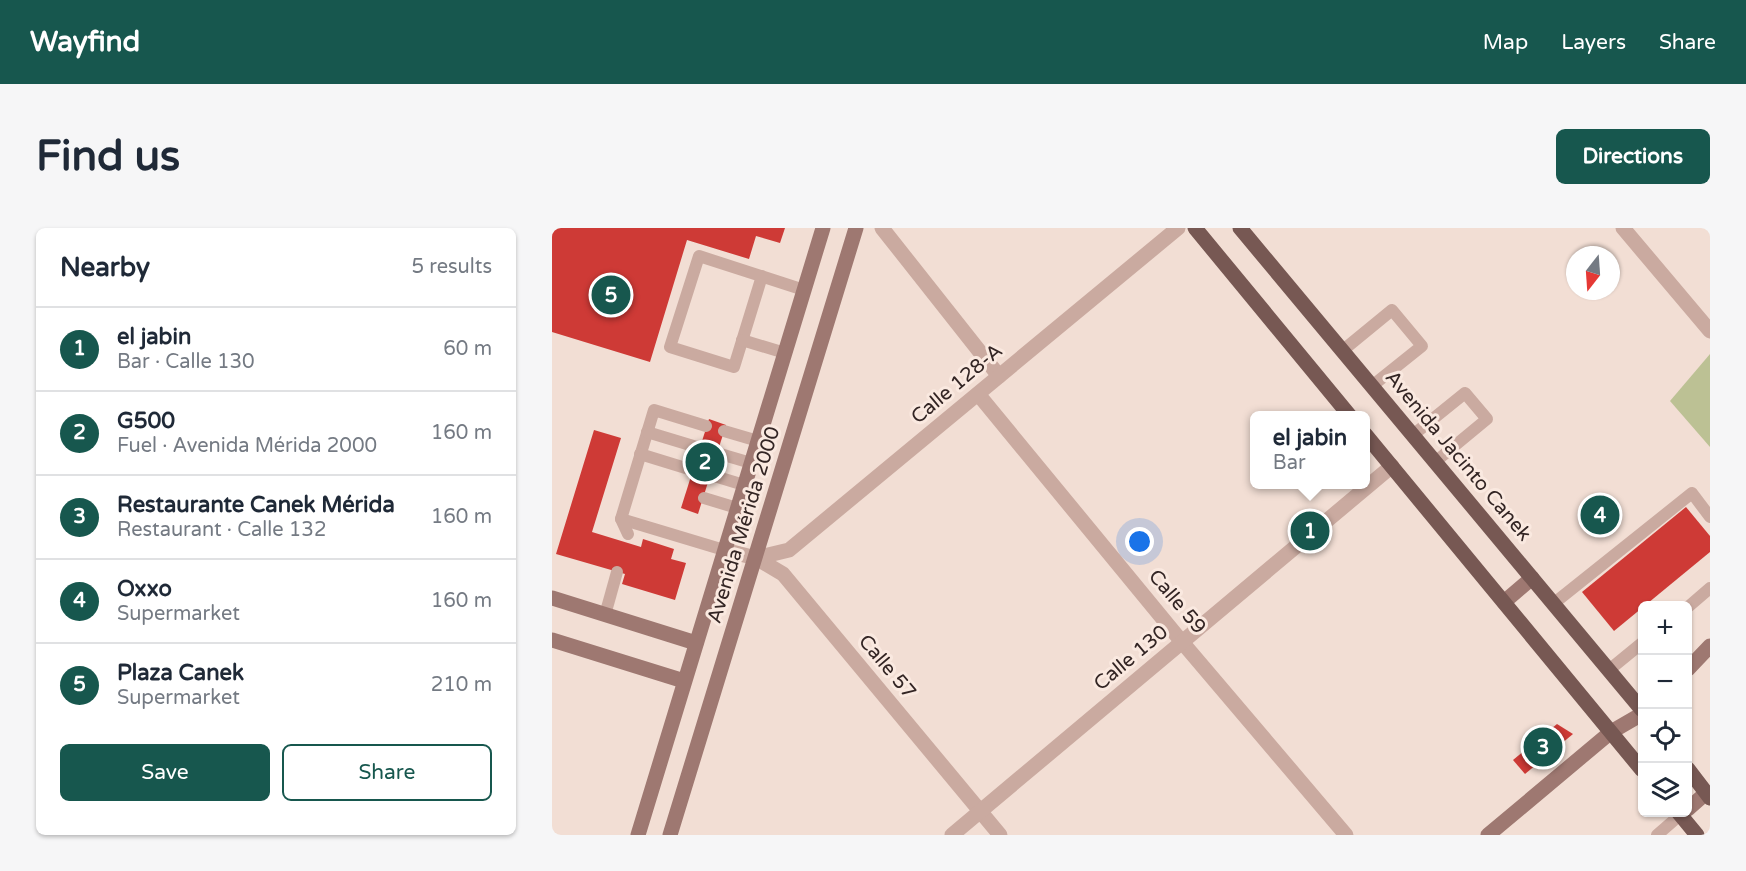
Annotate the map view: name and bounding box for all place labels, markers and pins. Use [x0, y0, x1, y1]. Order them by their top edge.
pin: 5 [592, 272, 630, 318]
pin: 2 [686, 440, 724, 484]
pin: 4 [1580, 492, 1620, 538]
pin: 1 [1290, 508, 1329, 554]
pin: 3 [1524, 724, 1562, 770]

